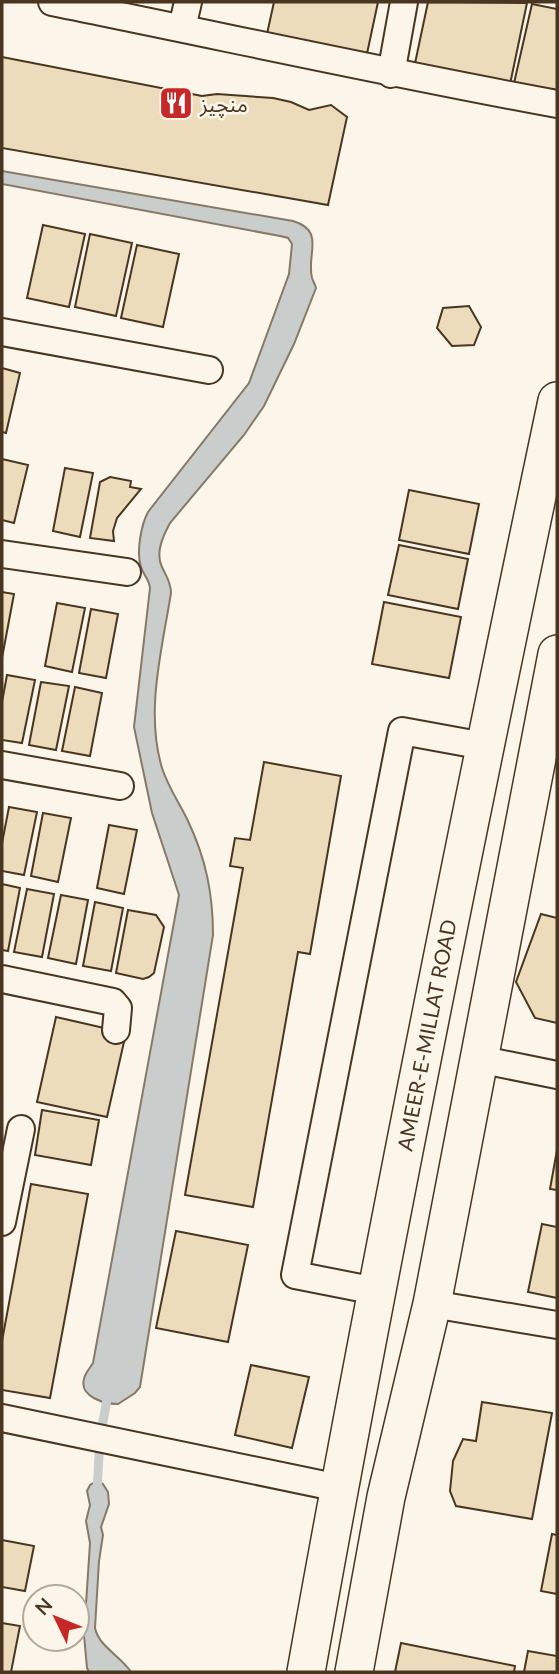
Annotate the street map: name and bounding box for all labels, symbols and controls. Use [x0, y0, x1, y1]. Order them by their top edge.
restaurant icon: منچیز [157, 84, 195, 122]
place label: منچیز [199, 91, 248, 118]
street label: AMEER-E-MILLAT ROAD [391, 917, 461, 1153]
north arrow [21, 1583, 91, 1653]
text: N [30, 1593, 57, 1619]

